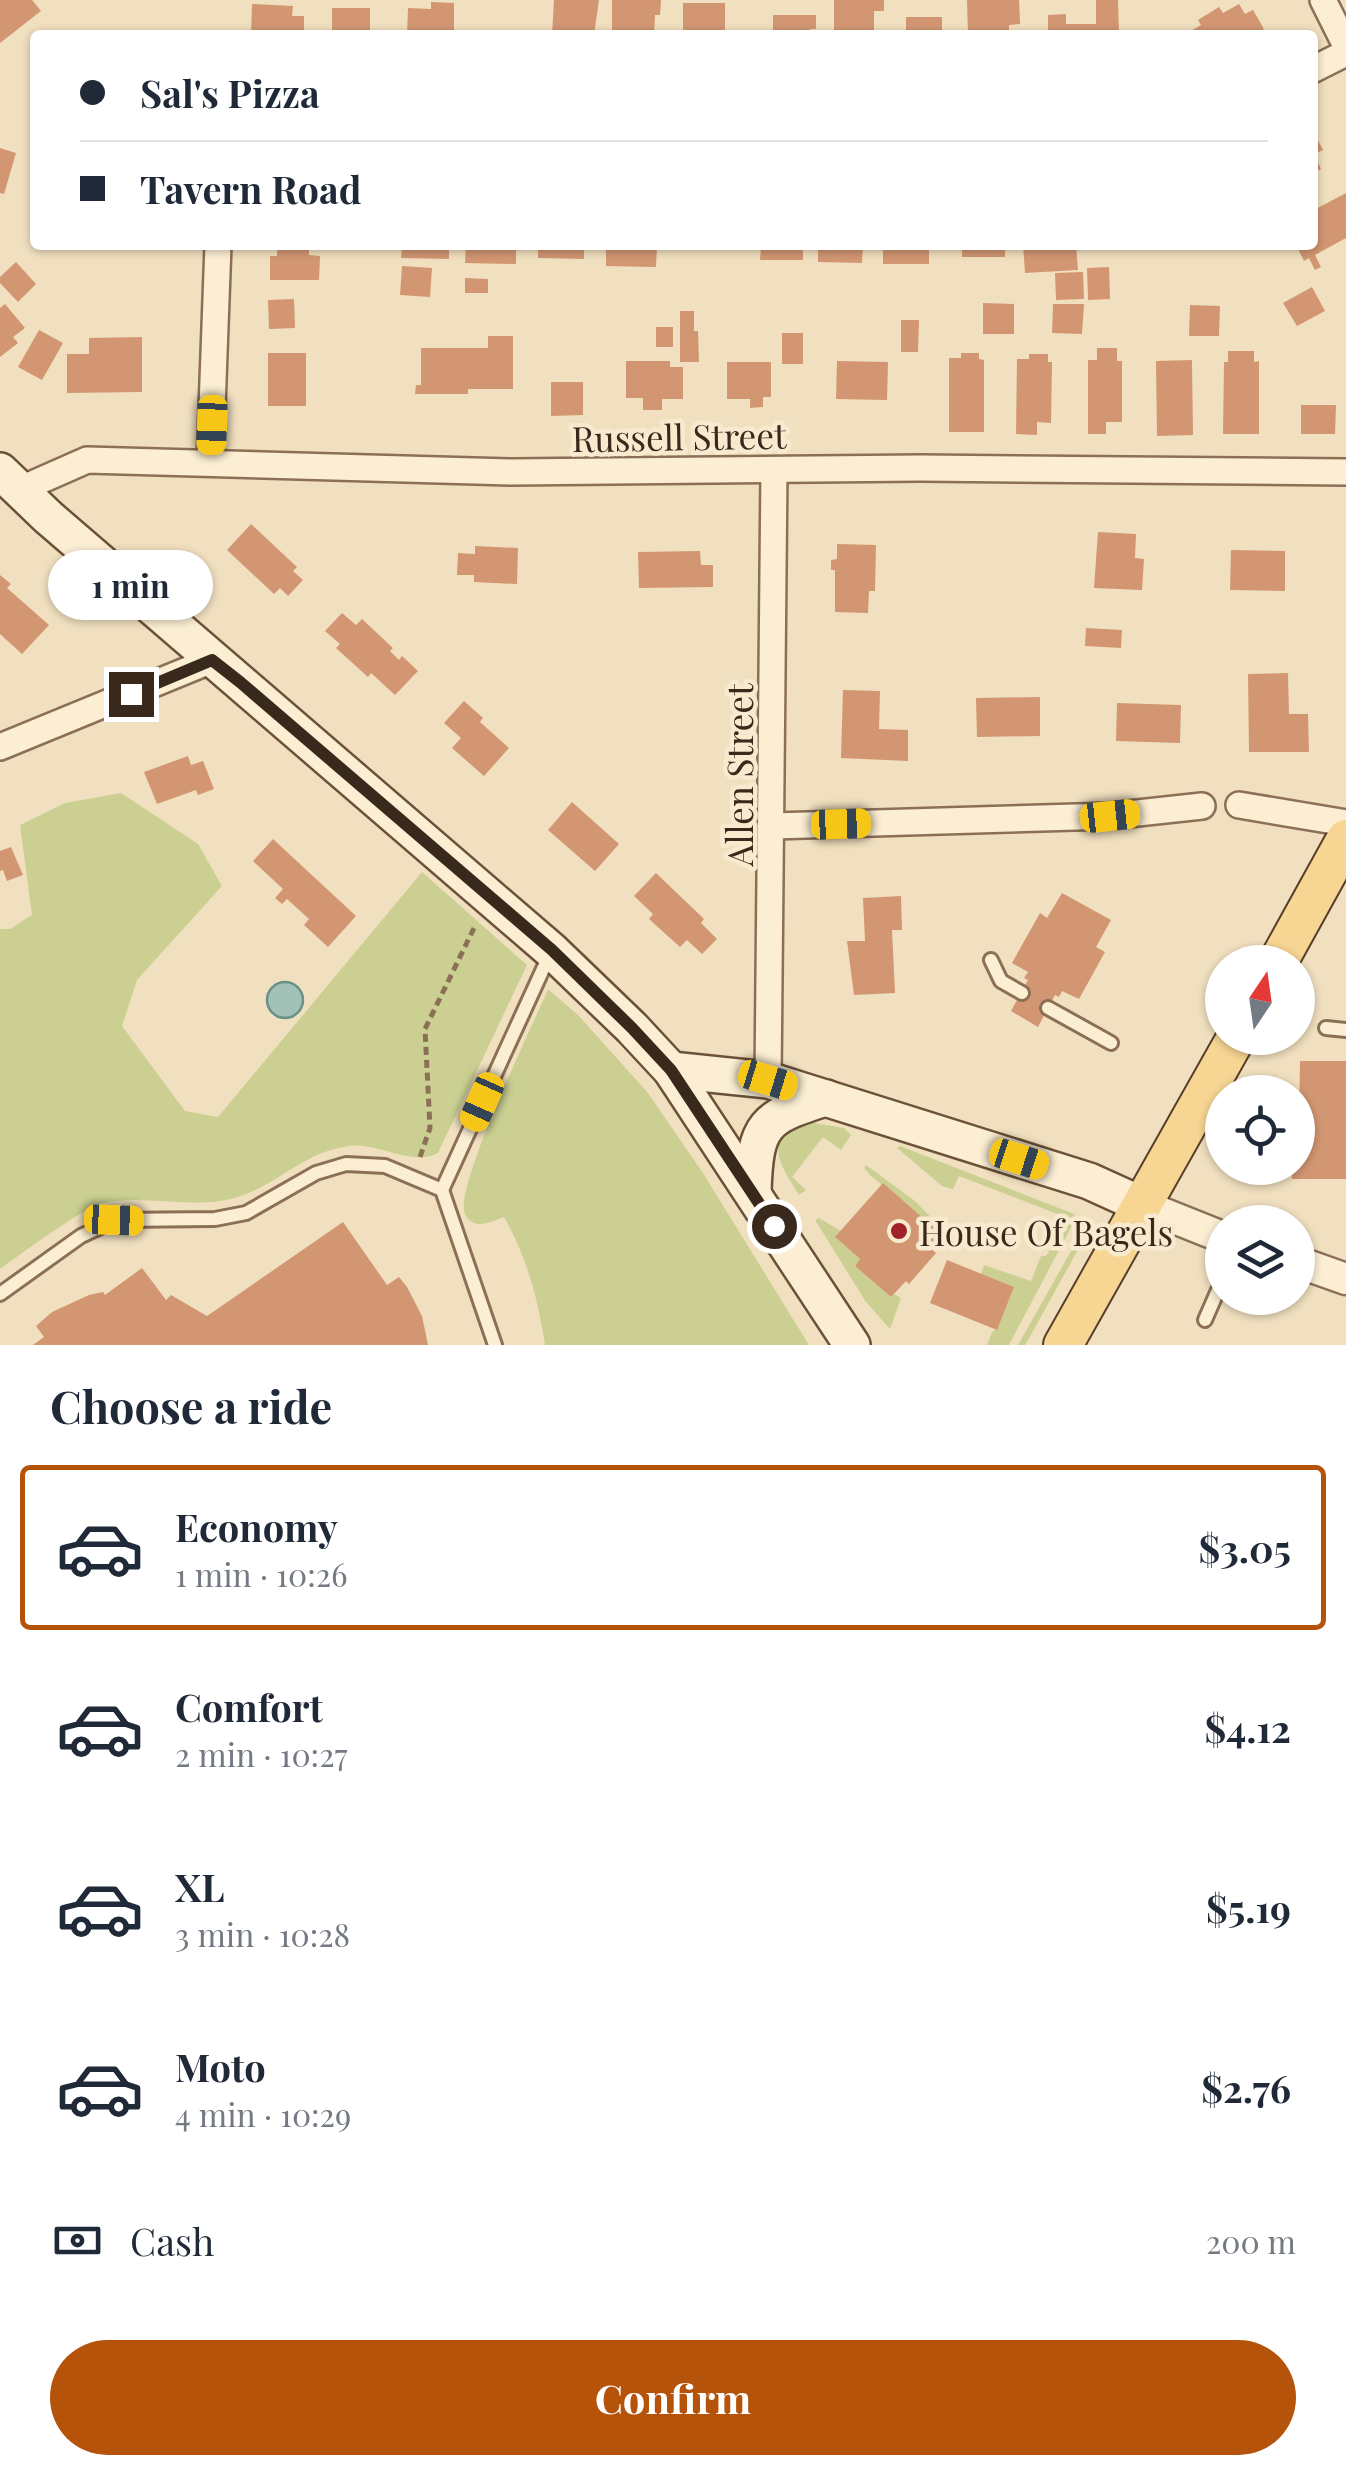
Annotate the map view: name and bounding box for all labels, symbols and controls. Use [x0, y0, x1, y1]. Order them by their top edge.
text: Sal's Pizza [140, 67, 320, 118]
text: Tavern Road [140, 163, 361, 214]
car [196, 394, 228, 456]
street label: Russell Street [571, 411, 787, 461]
callout: 1 min [48, 549, 214, 619]
text: 1 min [91, 563, 170, 606]
route end [109, 672, 154, 717]
street label: Allen Street [715, 683, 762, 868]
car [1079, 798, 1141, 834]
car [810, 808, 872, 840]
north arrow [1205, 945, 1315, 1055]
map controls [1205, 945, 1315, 1315]
car [735, 1057, 801, 1103]
car [456, 1068, 508, 1136]
button: locate [1205, 1075, 1315, 1185]
car [986, 1135, 1052, 1183]
car [83, 1204, 145, 1236]
route start [752, 1204, 797, 1249]
button: layers [1205, 1205, 1315, 1315]
place label: House Of Bagels [919, 1208, 1173, 1255]
marker: House Of Bagels [888, 1220, 910, 1242]
text: Choose a ride [50, 1375, 332, 1435]
text: Economy [175, 1501, 338, 1552]
icon: car [55, 1503, 145, 1593]
text: $3.05 [1199, 1522, 1291, 1573]
text: 1 min · 10:26 [175, 1552, 348, 1595]
text: Comfort [175, 1681, 323, 1732]
icon: car [55, 1683, 145, 1773]
text: $4.12 [1204, 1702, 1291, 1753]
text: 2 min · 10:27 [175, 1732, 347, 1775]
text: XL [175, 1861, 224, 1912]
icon: car [55, 1863, 145, 1953]
text: $5.19 [1206, 1882, 1291, 1933]
text: 3 min · 10:28 [175, 1912, 350, 1955]
text: Moto [175, 2041, 266, 2092]
icon: car [55, 2043, 145, 2133]
text: $2.76 [1201, 2062, 1291, 2113]
text: 4 min · 10:29 [175, 2092, 351, 2135]
icon: cash [50, 2213, 105, 2268]
text: Cash [130, 2215, 214, 2266]
text: 200 m [1206, 2219, 1296, 2262]
button: Confirm [50, 2340, 1296, 2455]

